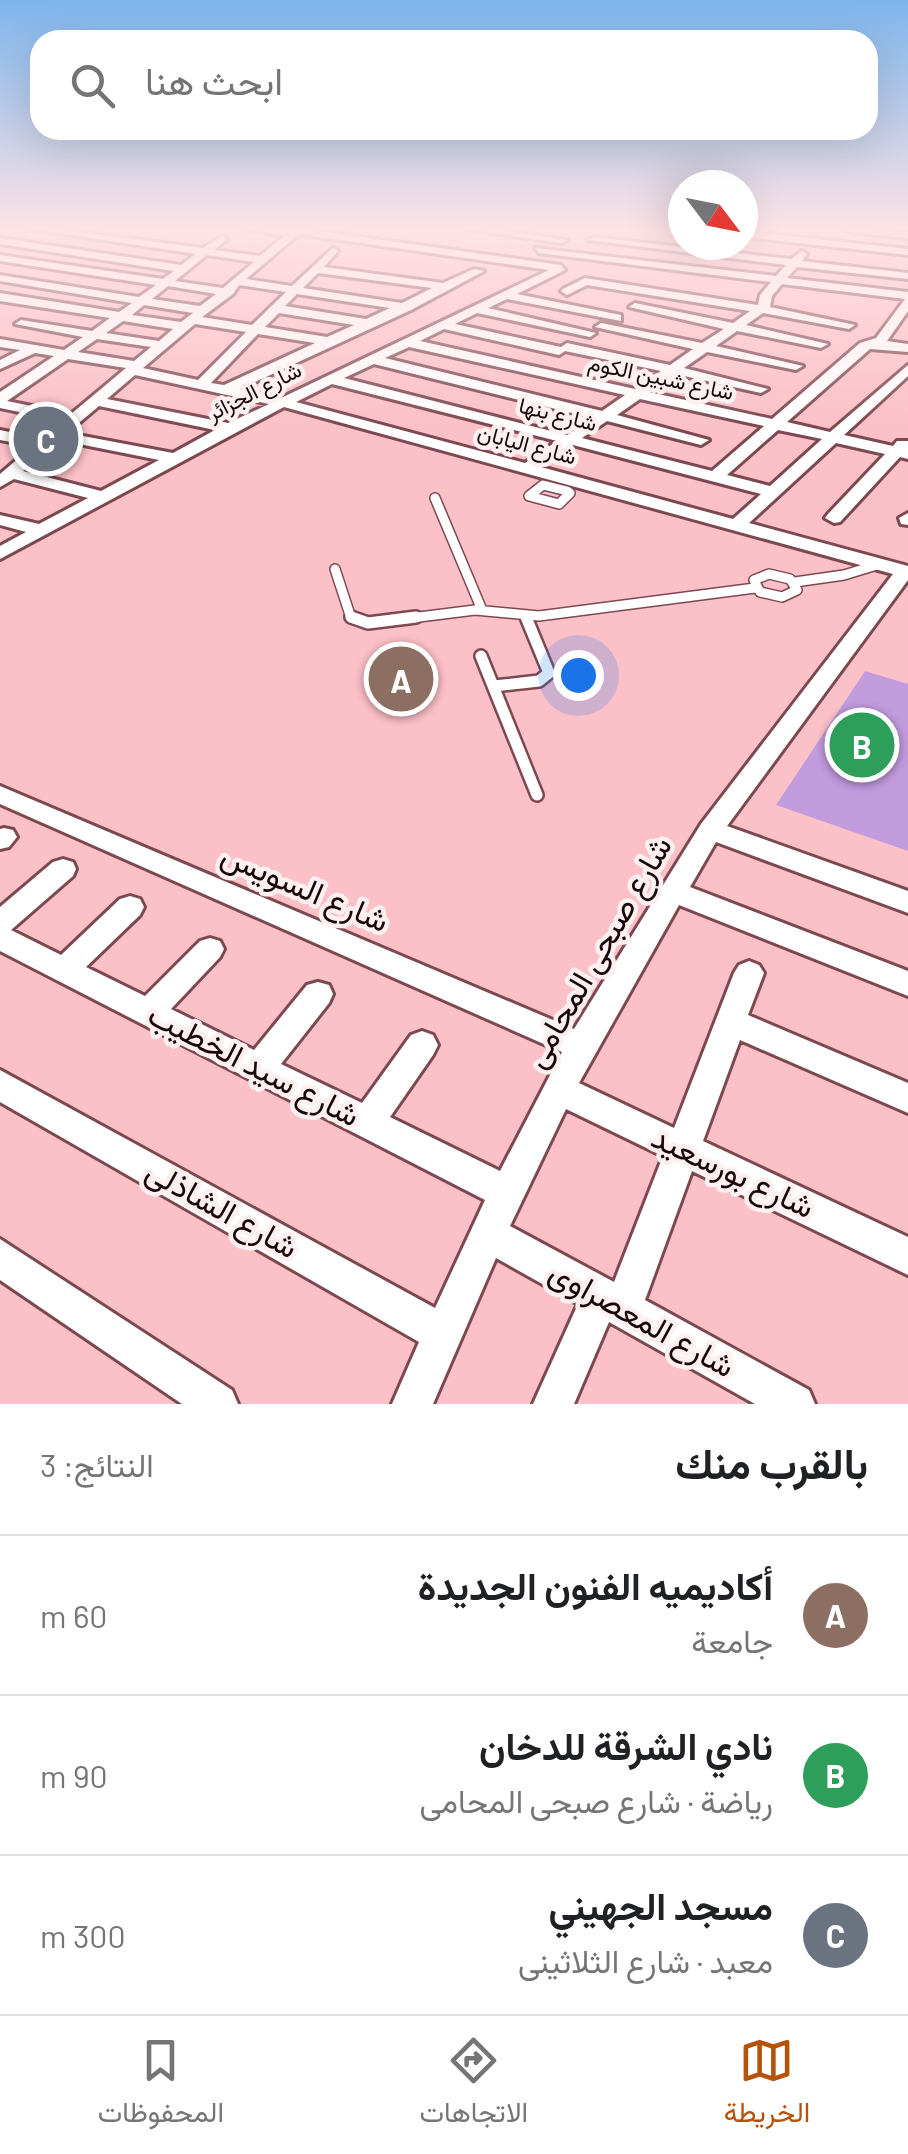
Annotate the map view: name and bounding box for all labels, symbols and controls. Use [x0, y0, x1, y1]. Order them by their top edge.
search box [30, 30, 878, 140]
text: ابحث هنا [145, 57, 283, 103]
icon: search [65, 58, 120, 113]
north arrow [668, 170, 758, 260]
street label: شارع شبين الكوم [585, 348, 736, 407]
street label: شارع الجزائر [201, 355, 306, 428]
street label: شارع بنها [516, 391, 600, 438]
pin: C [13, 402, 78, 476]
street label: شارع اليابان [474, 417, 579, 472]
pin: A [368, 642, 434, 716]
your location [553, 650, 604, 701]
pin: B [830, 708, 894, 782]
street label: شارع صبحى المحامى [515, 828, 682, 1076]
street label: شارع السويس [214, 834, 395, 943]
street label: شارع سيد الخطيب [140, 994, 367, 1137]
street label: شارع بورسعيد [644, 1116, 821, 1229]
street label: شارع الشاذلى [138, 1150, 306, 1269]
street label: شارع المعصراوى [541, 1251, 742, 1388]
text: بالقرب منك [675, 1437, 868, 1487]
text: النتائج: 3 [40, 1445, 154, 1483]
text: أكاديميه الفنون الجديدة [418, 1562, 773, 1608]
text: 60 m [40, 1596, 107, 1634]
text: A [825, 1596, 846, 1634]
text: جامعة [691, 1621, 773, 1659]
text: نادي الشرقة للدخان [479, 1722, 773, 1768]
text: 90 m [40, 1756, 108, 1794]
text: B [826, 1756, 845, 1794]
text: رياضة · شارع صبحى المحامى [420, 1781, 773, 1819]
text: مسجد الجهيني [548, 1882, 773, 1928]
text: 300 m [40, 1916, 126, 1954]
text: C [826, 1916, 845, 1954]
text: معبد · شارع الثلاثينى [518, 1941, 773, 1979]
tab: المحفوظات [98, 2033, 224, 2137]
tab: الاتجاهات [419, 2033, 528, 2137]
tab: الخريطة [724, 2033, 810, 2137]

